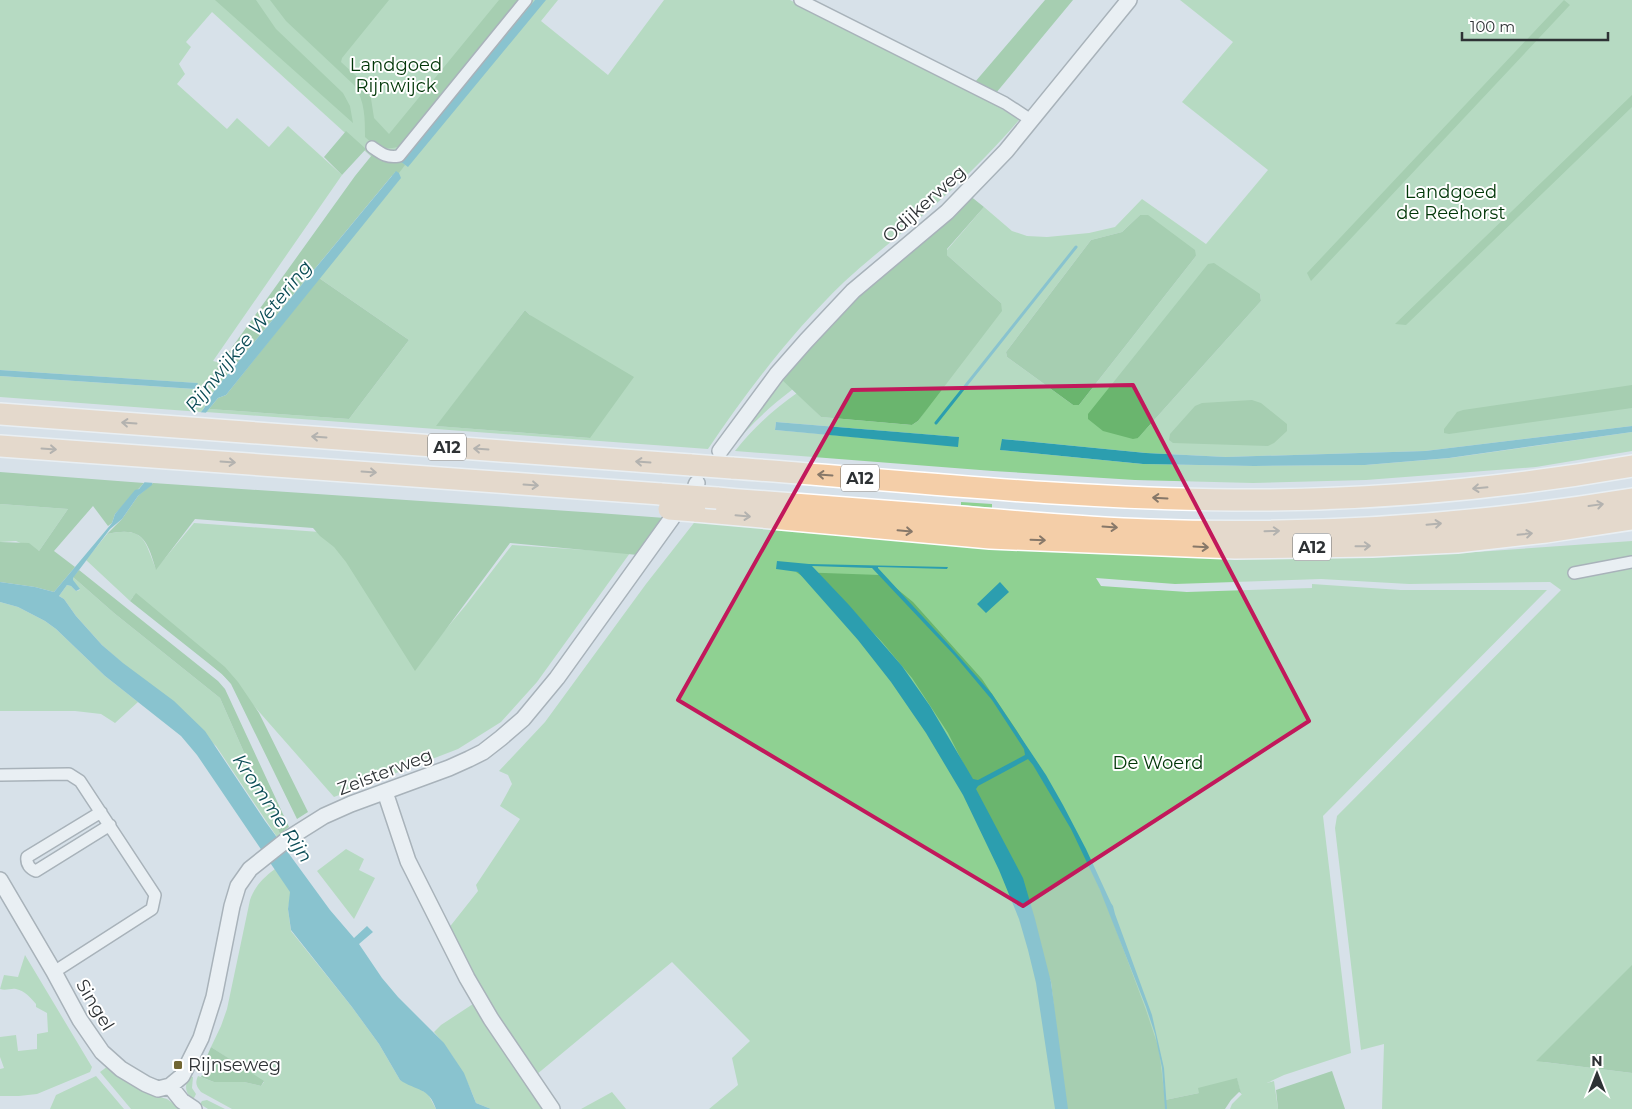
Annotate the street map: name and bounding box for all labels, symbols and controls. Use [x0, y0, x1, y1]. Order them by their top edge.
scale bar [1462, 10, 1608, 42]
text: 100 m [1470, 17, 1515, 36]
park label: Landgoed Rijnwijck [350, 54, 442, 97]
street label: Odijkerweg [878, 161, 970, 247]
park label: Landgoed de Reehorst [1396, 181, 1506, 224]
water label: Rijnwijkse Wetering [180, 256, 317, 417]
one-way arrow [121, 419, 137, 428]
one-way arrow [311, 433, 327, 442]
road number: A12 [428, 434, 466, 461]
one-way arrow [40, 445, 56, 454]
one-way arrow [473, 445, 489, 454]
one-way arrow [220, 457, 236, 466]
one-way arrow [635, 457, 651, 466]
road number: A12 [841, 464, 879, 492]
one-way arrow [360, 468, 376, 477]
one-way arrow [818, 471, 834, 480]
one-way arrow [522, 480, 538, 490]
one-way arrow [1472, 483, 1488, 492]
one-way arrow [1153, 494, 1169, 503]
one-way arrow [1588, 500, 1604, 510]
one-way arrow [735, 511, 751, 521]
one-way arrow [1426, 519, 1442, 529]
one-way arrow [1102, 523, 1118, 532]
one-way arrow [897, 526, 913, 535]
one-way arrow [1264, 526, 1280, 536]
one-way arrow [1517, 529, 1533, 539]
road number: A12 [1293, 534, 1331, 560]
one-way arrow [1030, 535, 1046, 544]
one-way arrow [1355, 541, 1371, 551]
one-way arrow [1193, 542, 1209, 551]
street label: Zeisterweg [334, 744, 436, 800]
water label: Kromme Rijn [228, 750, 317, 867]
park label: De Woerd [1113, 752, 1203, 774]
street label: Singel [71, 975, 119, 1035]
north arrow [1572, 1049, 1622, 1099]
text: N [1591, 1052, 1603, 1070]
place label: Rijnseweg [188, 1054, 281, 1076]
marker: Rijnseweg [172, 1059, 184, 1071]

